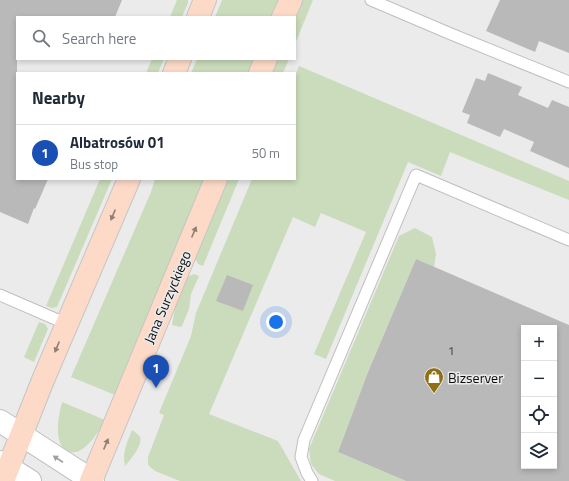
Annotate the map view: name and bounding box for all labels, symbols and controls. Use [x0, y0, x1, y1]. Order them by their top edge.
search box [16, 16, 296, 60]
icon: search [30, 27, 52, 49]
text: Search here [62, 27, 136, 50]
text: Nearby [32, 85, 85, 111]
text: Albatrosów 01 [70, 131, 165, 154]
text: 1 [41, 143, 49, 163]
text: 50 m [252, 143, 280, 163]
text: Bus stop [70, 154, 118, 174]
one-way arrow [110, 209, 116, 221]
one-way arrow [192, 225, 198, 237]
street label: Jana Surzyckiego [138, 247, 196, 347]
your location [266, 312, 286, 332]
map controls [521, 325, 557, 469]
button: + [521, 325, 557, 361]
house number: 1 [448, 341, 454, 360]
one-way arrow [54, 342, 60, 353]
pin: 1 [143, 355, 169, 388]
button: − [521, 361, 557, 397]
shop icon: Bizserver [423, 366, 445, 394]
place label: Bizserver [448, 367, 503, 388]
button: locate [521, 397, 557, 433]
button: layers [521, 433, 557, 469]
one-way arrow [103, 439, 109, 450]
one-way arrow [53, 455, 64, 463]

